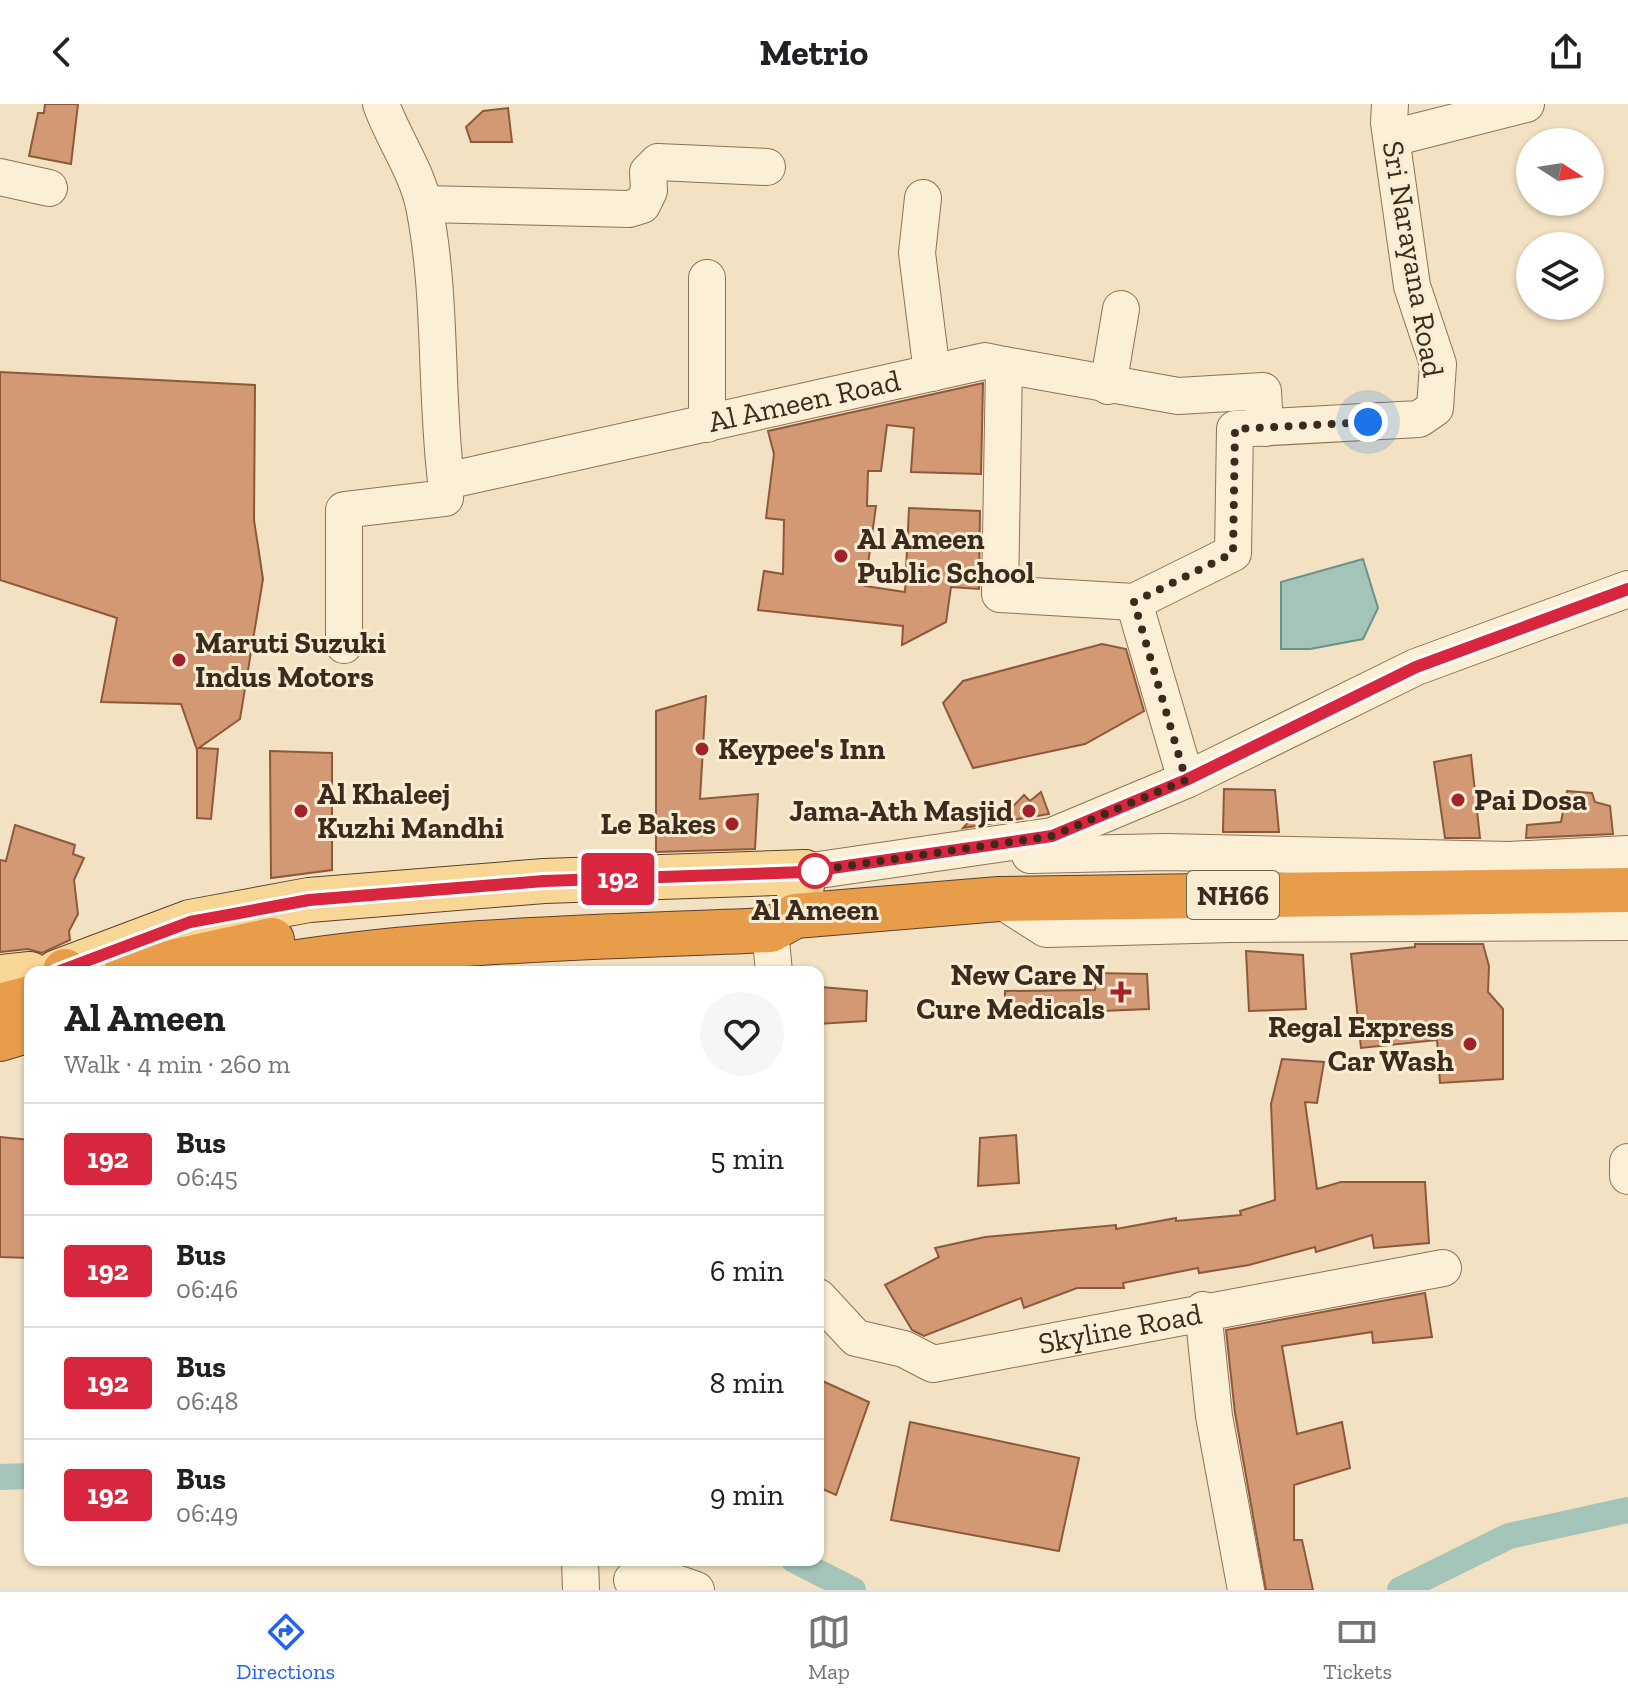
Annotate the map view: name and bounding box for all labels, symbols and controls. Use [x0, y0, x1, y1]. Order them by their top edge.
icon: back [40, 30, 84, 74]
icon: share [1544, 30, 1588, 74]
text: Metrio [760, 31, 868, 74]
north arrow [1516, 128, 1604, 216]
map controls [1516, 128, 1604, 320]
street label: Sri Narayana Road [1375, 138, 1452, 380]
button: layers [1516, 232, 1604, 320]
street label: Al Ameen Road [705, 362, 904, 440]
your location [1348, 402, 1388, 442]
place label: Al Ameen Public School [857, 521, 1035, 591]
marker: Al Ameen Public School [832, 547, 850, 565]
place label: Maruti Suzuki Indus Motors [195, 625, 386, 695]
marker: Maruti Suzuki Indus Motors [170, 651, 188, 669]
place label: Keypee's Inn [718, 731, 886, 767]
marker: Keypee's Inn [693, 740, 711, 758]
place label: Al Khaleej Kuzhi Mandhi [317, 776, 504, 846]
place label: Pai Dosa [1474, 782, 1587, 818]
marker: Pai Dosa [1449, 791, 1467, 809]
place label: Jama-Ath Masjid [789, 793, 1013, 829]
marker: Al Khaleej Kuzhi Mandhi [292, 802, 310, 820]
marker: Jama-Ath Masjid [1020, 802, 1038, 820]
place label: Le Bakes [601, 806, 716, 842]
marker: Le Bakes [723, 815, 741, 833]
line badge: 192 [572, 853, 664, 905]
marker: Al Ameen [798, 854, 832, 888]
text: 192 [597, 862, 639, 895]
road number: NH66 [1187, 871, 1279, 919]
place label: Al Ameen [751, 892, 879, 928]
place label: New Care N Cure Medicals [916, 957, 1105, 1027]
marker: New Care N Cure Medicals [1112, 983, 1130, 1001]
button: heart [700, 992, 784, 1076]
text: Al Ameen [64, 995, 226, 1041]
place label: Regal Express Car Wash [1268, 1009, 1455, 1079]
marker: Regal Express Car Wash [1461, 1035, 1479, 1053]
text: Walk · 4 min · 260 m [64, 1048, 290, 1080]
text: Bus [176, 1125, 226, 1161]
text: 5 min [710, 1141, 784, 1177]
text: 192 [87, 1142, 129, 1175]
text: 06:45 [176, 1161, 238, 1193]
text: Bus [176, 1237, 226, 1273]
text: 6 min [710, 1253, 784, 1289]
text: 192 [87, 1254, 129, 1287]
text: 06:46 [176, 1273, 238, 1305]
street label: Skyline Road [1035, 1296, 1205, 1362]
text: Bus [176, 1349, 226, 1385]
text: 8 min [710, 1365, 784, 1401]
text: 192 [87, 1366, 129, 1399]
text: 06:48 [176, 1385, 239, 1417]
text: Bus [176, 1461, 226, 1497]
text: 9 min [710, 1477, 784, 1513]
text: 192 [87, 1478, 129, 1511]
text: 06:49 [176, 1497, 238, 1529]
tab: Directions [236, 1610, 335, 1685]
tab: Map [807, 1610, 851, 1685]
tab: Tickets [1323, 1610, 1392, 1685]

